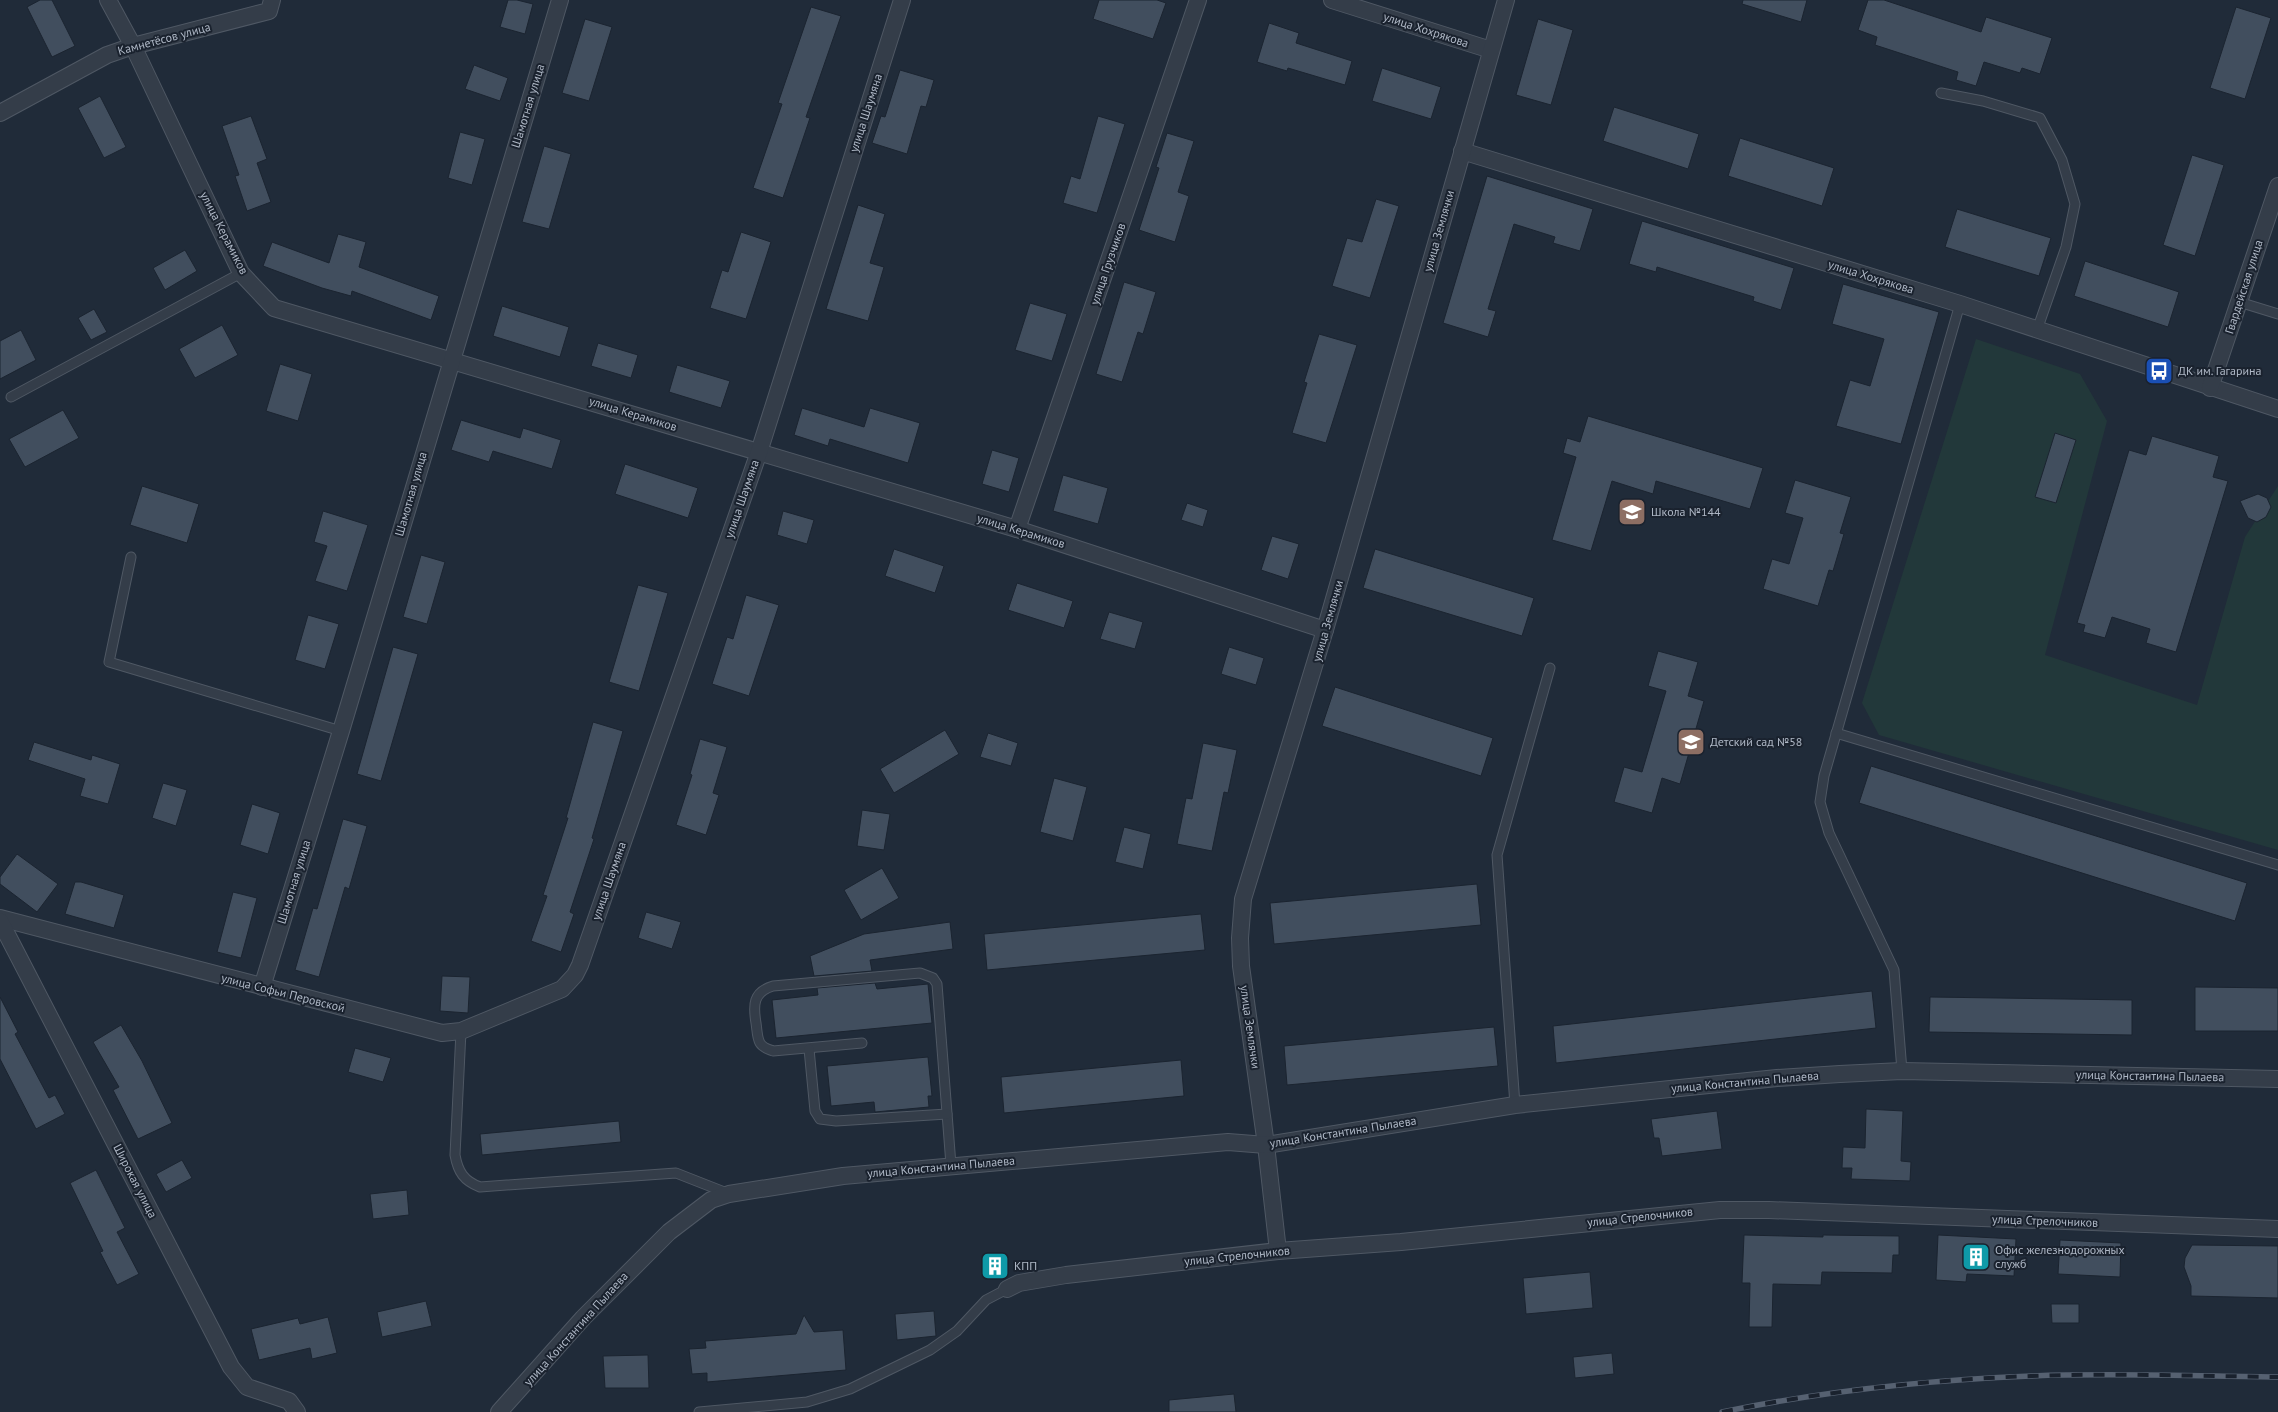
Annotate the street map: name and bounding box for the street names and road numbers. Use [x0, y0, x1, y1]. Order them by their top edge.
street label: улица Хохрякова [1382, 9, 1471, 50]
street label: Камнетёсов улица [116, 19, 212, 58]
street label: Шамотная улица [508, 62, 547, 150]
street label: улица Шаумяна [846, 72, 885, 154]
street label: улица Землячки [1420, 188, 1457, 273]
street label: улица Керамиков [197, 189, 252, 277]
street label: улица Грузчиков [1087, 221, 1129, 307]
street label: Гвардейская улица [2221, 238, 2266, 336]
street label: улица Хохрякова [1826, 256, 1916, 297]
street label: улица Керамиков [587, 393, 679, 434]
street label: Шамотная улица [391, 450, 430, 538]
street label: улица Шаумяна [721, 458, 762, 540]
street label: улица Керамиков [975, 510, 1067, 551]
street label: улица Землячки [1309, 578, 1346, 663]
street label: Шамотная улица [274, 838, 313, 926]
street label: улица Шаумяна [588, 840, 629, 922]
street label: улица Софьи Перовской [220, 970, 347, 1015]
street label: улица Землячки [1237, 984, 1264, 1070]
street label: улица Константина Пылаева [2076, 1067, 2224, 1084]
street label: улица Константина Пылаева [1670, 1068, 1820, 1095]
street label: улица Константина Пылаева [1268, 1112, 1417, 1151]
street label: Широкая улица [110, 1141, 161, 1220]
street label: улица Константина Пылаева [866, 1153, 1016, 1180]
street label: улица Стрелочников [1586, 1203, 1694, 1230]
street label: улица Стрелочников [1992, 1211, 2098, 1230]
street label: улица Стрелочников [1183, 1242, 1291, 1269]
street label: улица Константина Пылаева [520, 1268, 631, 1389]

